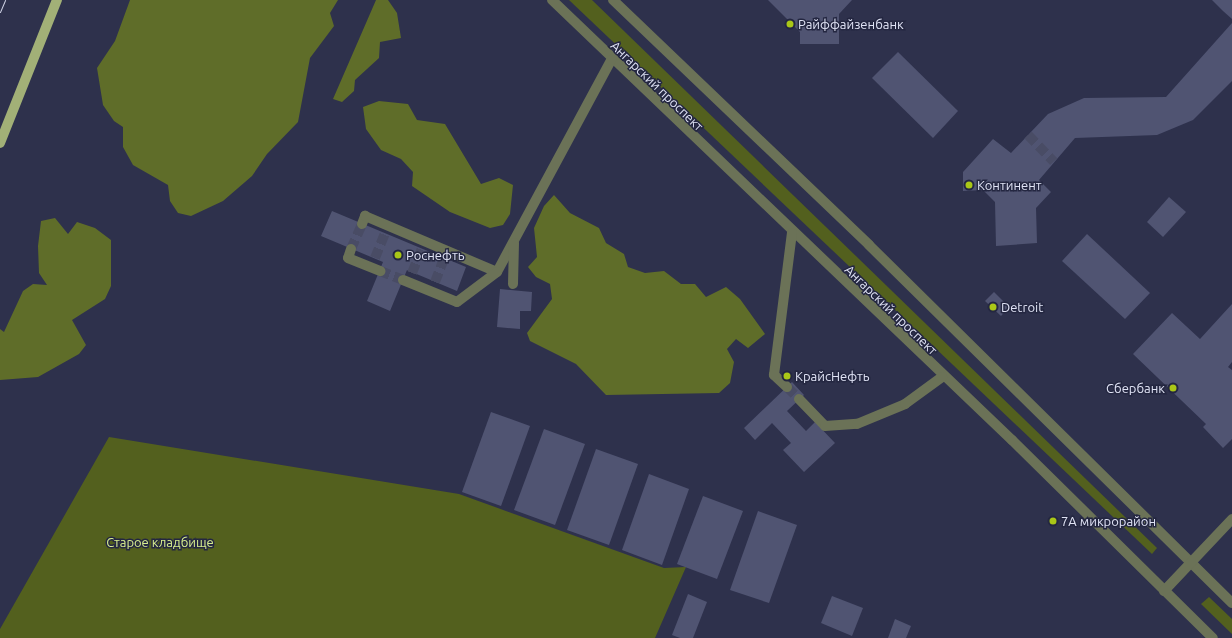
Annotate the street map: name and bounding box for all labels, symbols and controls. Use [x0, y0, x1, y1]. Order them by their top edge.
place label: Райффайзенбанк [798, 16, 904, 32]
marker: Райффайзенбанк [785, 19, 795, 29]
street label: Ангарский проспект [608, 38, 706, 134]
place label: Континент [977, 177, 1042, 193]
marker: Континент [964, 180, 974, 190]
place label: Роснефть [406, 247, 464, 263]
marker: Роснефть [393, 250, 403, 260]
street label: Ангарский проспект [842, 262, 940, 358]
place label: Detroit [1001, 299, 1043, 315]
marker: Detroit [988, 302, 998, 312]
place label: КрайсНефть [795, 368, 870, 384]
marker: КрайсНефть [782, 371, 792, 381]
place label: Сбербанк [1106, 380, 1165, 396]
marker: Сбербанк [1168, 383, 1178, 393]
place label: 7А микрорайон [1061, 513, 1156, 529]
marker: 7А микрорайон [1048, 516, 1058, 526]
park label: Старое кладбище [106, 534, 214, 550]

